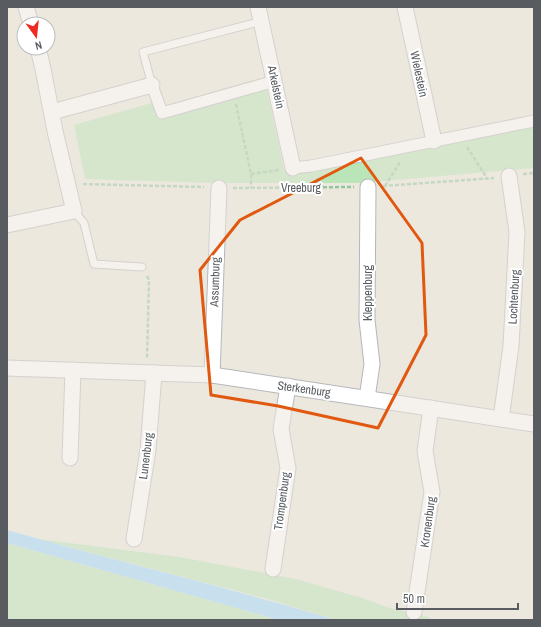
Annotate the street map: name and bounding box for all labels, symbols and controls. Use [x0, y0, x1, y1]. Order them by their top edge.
north arrow [16, 16, 56, 56]
text: N [34, 38, 44, 53]
street label: Wielestein [406, 50, 432, 98]
street label: Arkelstein [263, 63, 288, 110]
street label: Vreeburg [281, 180, 322, 196]
street label: Assumburg [206, 256, 224, 308]
street label: Kleppenburg [360, 265, 376, 321]
street label: Lochtenburg [505, 269, 523, 325]
street label: Sterkenburg [276, 377, 332, 401]
street label: Lunenburg [135, 431, 157, 480]
street label: Trompenburg [270, 470, 294, 531]
street label: Kronenburg [416, 495, 440, 549]
scale bar [397, 585, 518, 611]
text: 50 m [403, 591, 425, 607]

